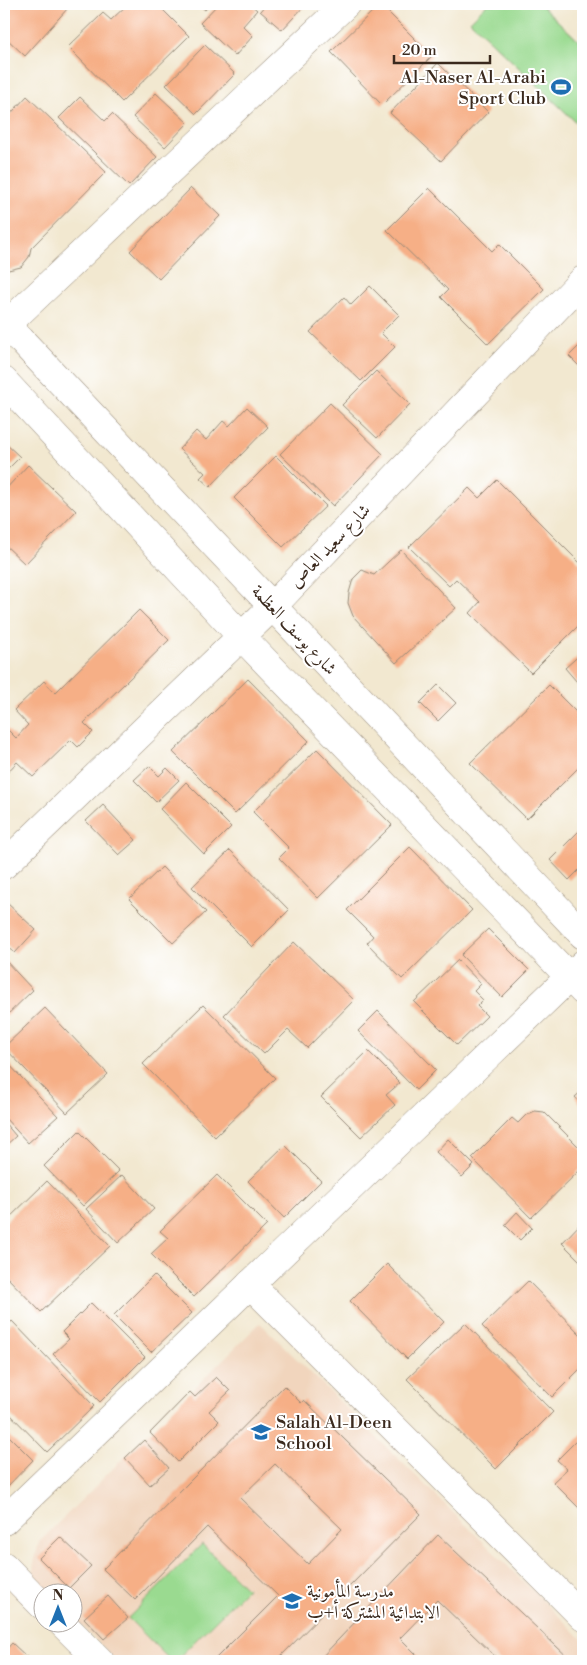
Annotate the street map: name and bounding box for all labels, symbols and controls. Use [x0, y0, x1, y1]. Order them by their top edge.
scale bar [394, 32, 491, 64]
text: 20 m [402, 41, 437, 60]
place label: Al-Naser Al-Arabi Sport Club [400, 66, 546, 110]
sports icon: Al-Naser Al-Arabi Sport Club [550, 76, 572, 98]
street label: شارع سعيد العاص [284, 499, 378, 595]
street label: شارع يوسف العظمة [244, 580, 342, 682]
place label: Salah Al-Deen School [276, 1411, 392, 1455]
school or university icon: Salah Al-Deen School [250, 1421, 272, 1443]
place label: مدرسة المأمونية الابتدائية المشتركة أ+ب [307, 1578, 440, 1624]
north arrow [32, 1582, 82, 1632]
text: N [52, 1587, 64, 1605]
school or university icon: مدرسة المأمونية الابتدائية المشتركة أ+ب [281, 1590, 303, 1612]

